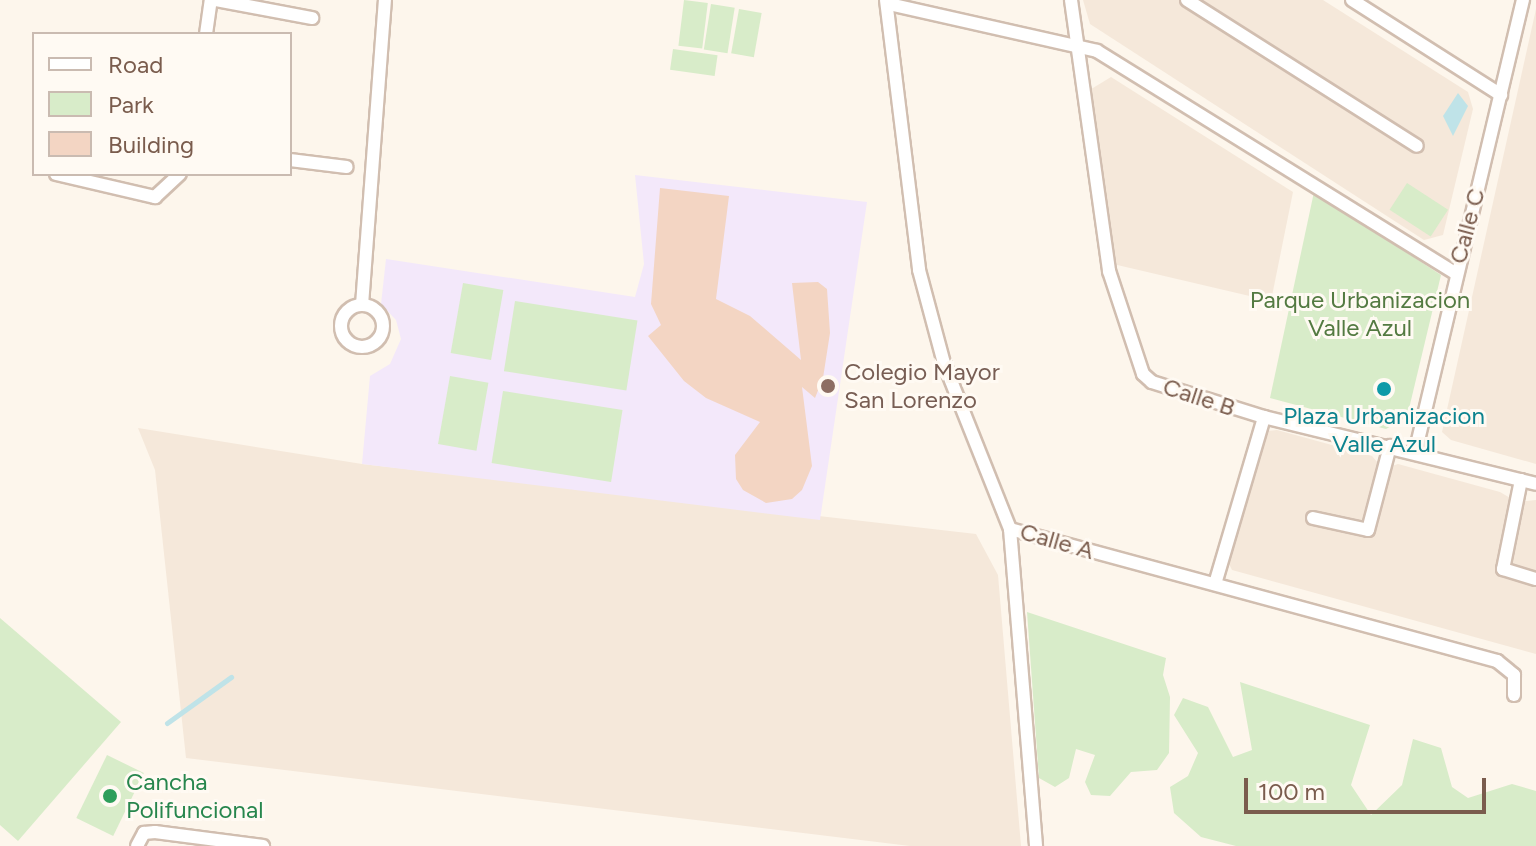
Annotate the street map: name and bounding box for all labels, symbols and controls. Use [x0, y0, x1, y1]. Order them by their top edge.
legend [32, 32, 292, 176]
text: Road [108, 50, 163, 79]
text: Park [108, 90, 154, 119]
text: Building [108, 130, 194, 159]
street label: Calle C [1443, 185, 1491, 267]
park label: Parque Urbanizacion Valle Azul [1250, 286, 1470, 342]
place label: Colegio Mayor San Lorenzo [844, 358, 1000, 414]
street label: Calle B [1159, 372, 1239, 422]
marker: Colegio Mayor San Lorenzo [819, 377, 837, 395]
marker: Plaza Urbanizacion Valle Azul [1375, 380, 1393, 398]
place label: Plaza Urbanizacion Valle Azul [1283, 402, 1485, 458]
street label: Calle A [1017, 517, 1097, 565]
scale bar [1248, 762, 1490, 812]
place label: Cancha Polifuncional [126, 768, 263, 824]
text: 100 m [1258, 777, 1325, 806]
marker: Cancha Polifuncional [101, 787, 119, 805]

